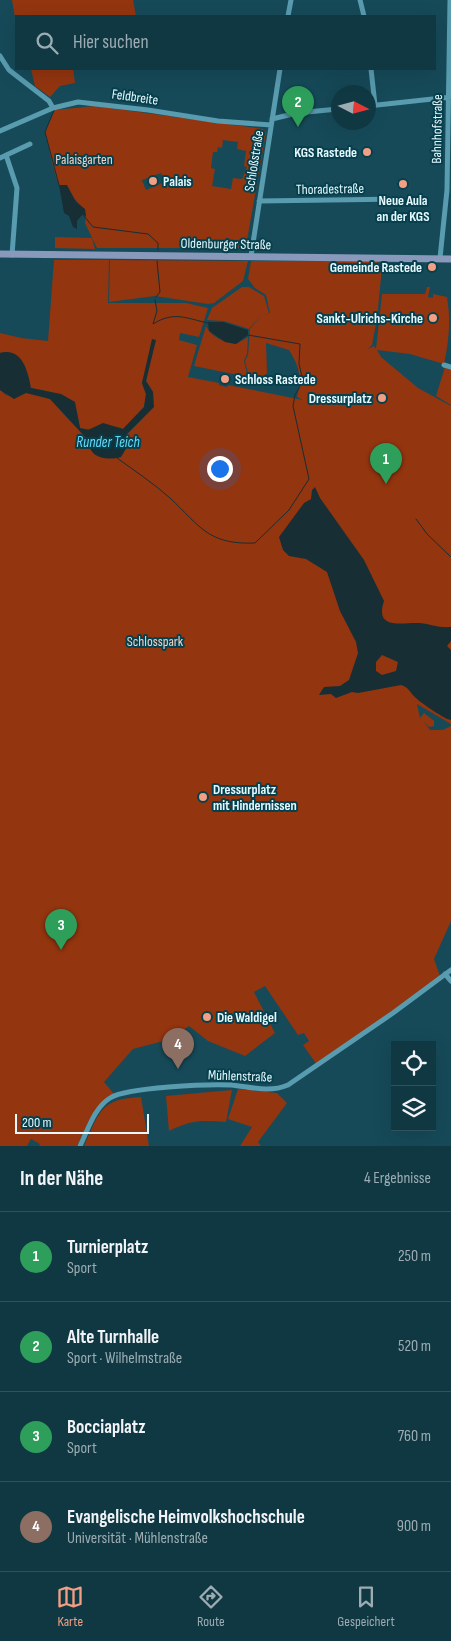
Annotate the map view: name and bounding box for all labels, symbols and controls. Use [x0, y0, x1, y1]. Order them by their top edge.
search box [15, 15, 436, 70]
icon: search [33, 29, 61, 57]
text: Hier suchen [73, 31, 149, 54]
street label: Feldbreite [111, 85, 159, 109]
north arrow [331, 85, 376, 130]
pin: 2 [282, 86, 314, 127]
street label: Bahnhofstraße [428, 94, 446, 164]
street label: Schloßstraße [241, 129, 267, 193]
place label: KGS Rastede [294, 144, 357, 161]
marker: KGS Rastede [361, 146, 373, 158]
park label: Palaisgarten [55, 151, 113, 168]
place label: Palais [163, 173, 192, 190]
marker: Palais [147, 175, 159, 187]
marker: Neue Aula an der KGS [397, 178, 409, 190]
street label: Thoradestraße [296, 180, 364, 198]
place label: Neue Aula an der KGS [377, 192, 429, 225]
street label: Oldenburger Straße [181, 235, 271, 253]
place label: Gemeinde Rastede [330, 259, 422, 276]
marker: Gemeinde Rastede [426, 261, 438, 273]
place label: Sankt-Ulrichs-Kirche [317, 310, 423, 327]
marker: Sankt-Ulrichs-Kirche [427, 312, 439, 324]
place label: Schloss Rastede [235, 371, 316, 388]
marker: Schloss Rastede [219, 373, 231, 385]
place label: Dressurplatz [309, 390, 373, 407]
marker: Dressurplatz [376, 392, 388, 404]
water label: Runder Teich [76, 433, 140, 452]
pin: 1 [370, 443, 402, 484]
your location [207, 456, 233, 482]
park label: Schlosspark [127, 633, 184, 650]
place label: Dressurplatz mit Hindernissen [213, 781, 297, 814]
marker: Dressurplatz mit Hindernissen [197, 791, 209, 803]
pin: 3 [45, 909, 77, 950]
place label: Die Waldigel [217, 1009, 277, 1026]
marker: Die Waldigel [201, 1011, 213, 1023]
pin: 4 [162, 1028, 194, 1069]
map controls [391, 1041, 436, 1131]
button: locate [391, 1041, 436, 1086]
street label: Mühlenstraße [208, 1066, 272, 1086]
button: layers [391, 1086, 436, 1131]
scale bar [15, 1111, 149, 1134]
text: 200 m [22, 1114, 51, 1131]
text: In der Nähe [20, 1166, 103, 1191]
text: 4 Ergebnisse [364, 1169, 431, 1188]
text: Turnierplatz [67, 1236, 148, 1259]
text: 1 [33, 1247, 39, 1266]
text: 250 m [398, 1247, 431, 1266]
text: Sport [67, 1259, 97, 1278]
text: Alte Turnhalle [67, 1326, 159, 1349]
text: 2 [32, 1337, 40, 1356]
text: 520 m [398, 1337, 431, 1356]
text: Sport · Wilhelmstraße [67, 1349, 182, 1368]
text: Bocciaplatz [67, 1416, 145, 1439]
text: 3 [32, 1427, 40, 1446]
text: 760 m [398, 1427, 431, 1446]
text: Sport [67, 1439, 97, 1458]
text: Evangelische Heimvolkshochschule [67, 1506, 305, 1529]
text: 4 [32, 1517, 40, 1536]
text: 900 m [397, 1517, 431, 1536]
text: Universität · Mühlenstraße [67, 1529, 208, 1548]
tab: Karte [56, 1583, 84, 1630]
tab: Route [197, 1583, 225, 1630]
tab: Gespeichert [337, 1583, 395, 1630]

